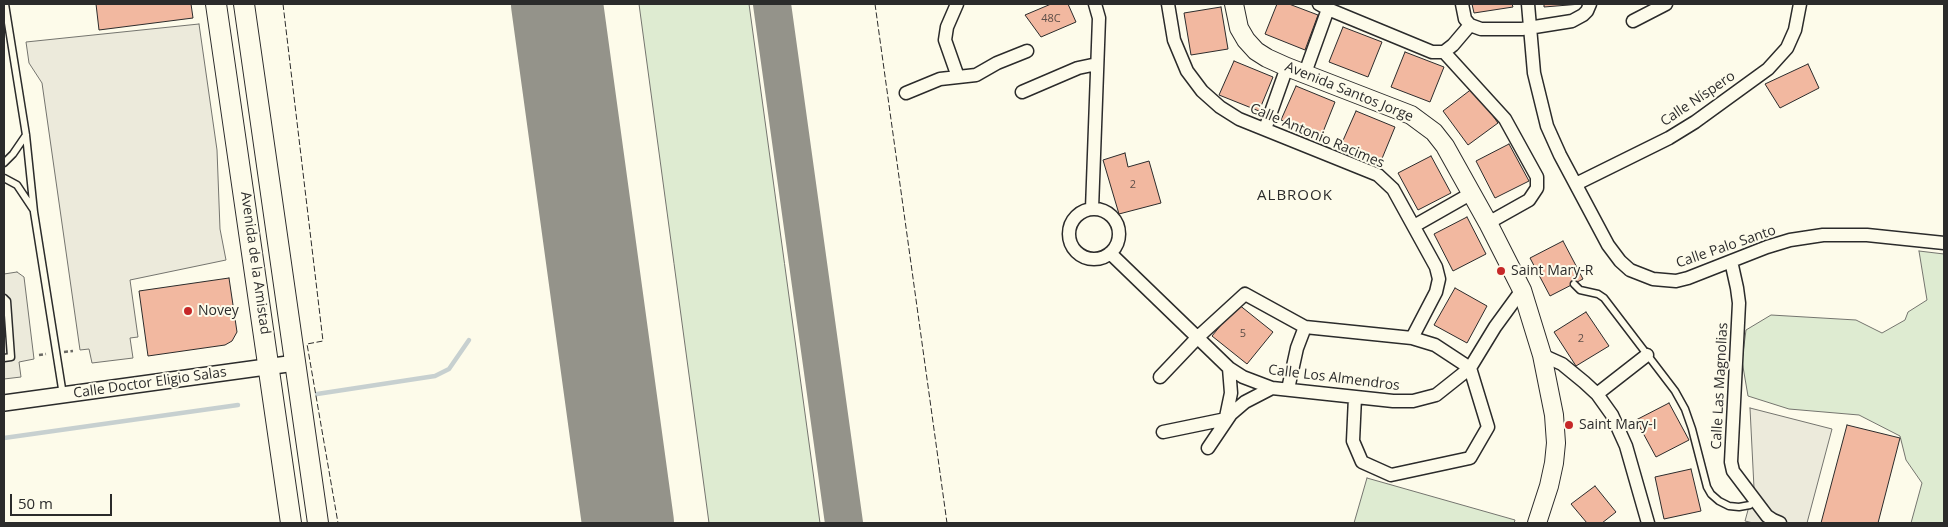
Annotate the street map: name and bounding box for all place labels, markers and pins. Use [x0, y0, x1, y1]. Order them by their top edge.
place label: Saint Mary-R [1511, 263, 1593, 279]
marker: Saint Mary-R [1495, 265, 1507, 277]
place label: Novey [198, 303, 239, 319]
marker: Novey [182, 305, 194, 317]
place label: Saint Mary-I [1579, 417, 1657, 433]
marker: Saint Mary-I [1563, 419, 1575, 431]

